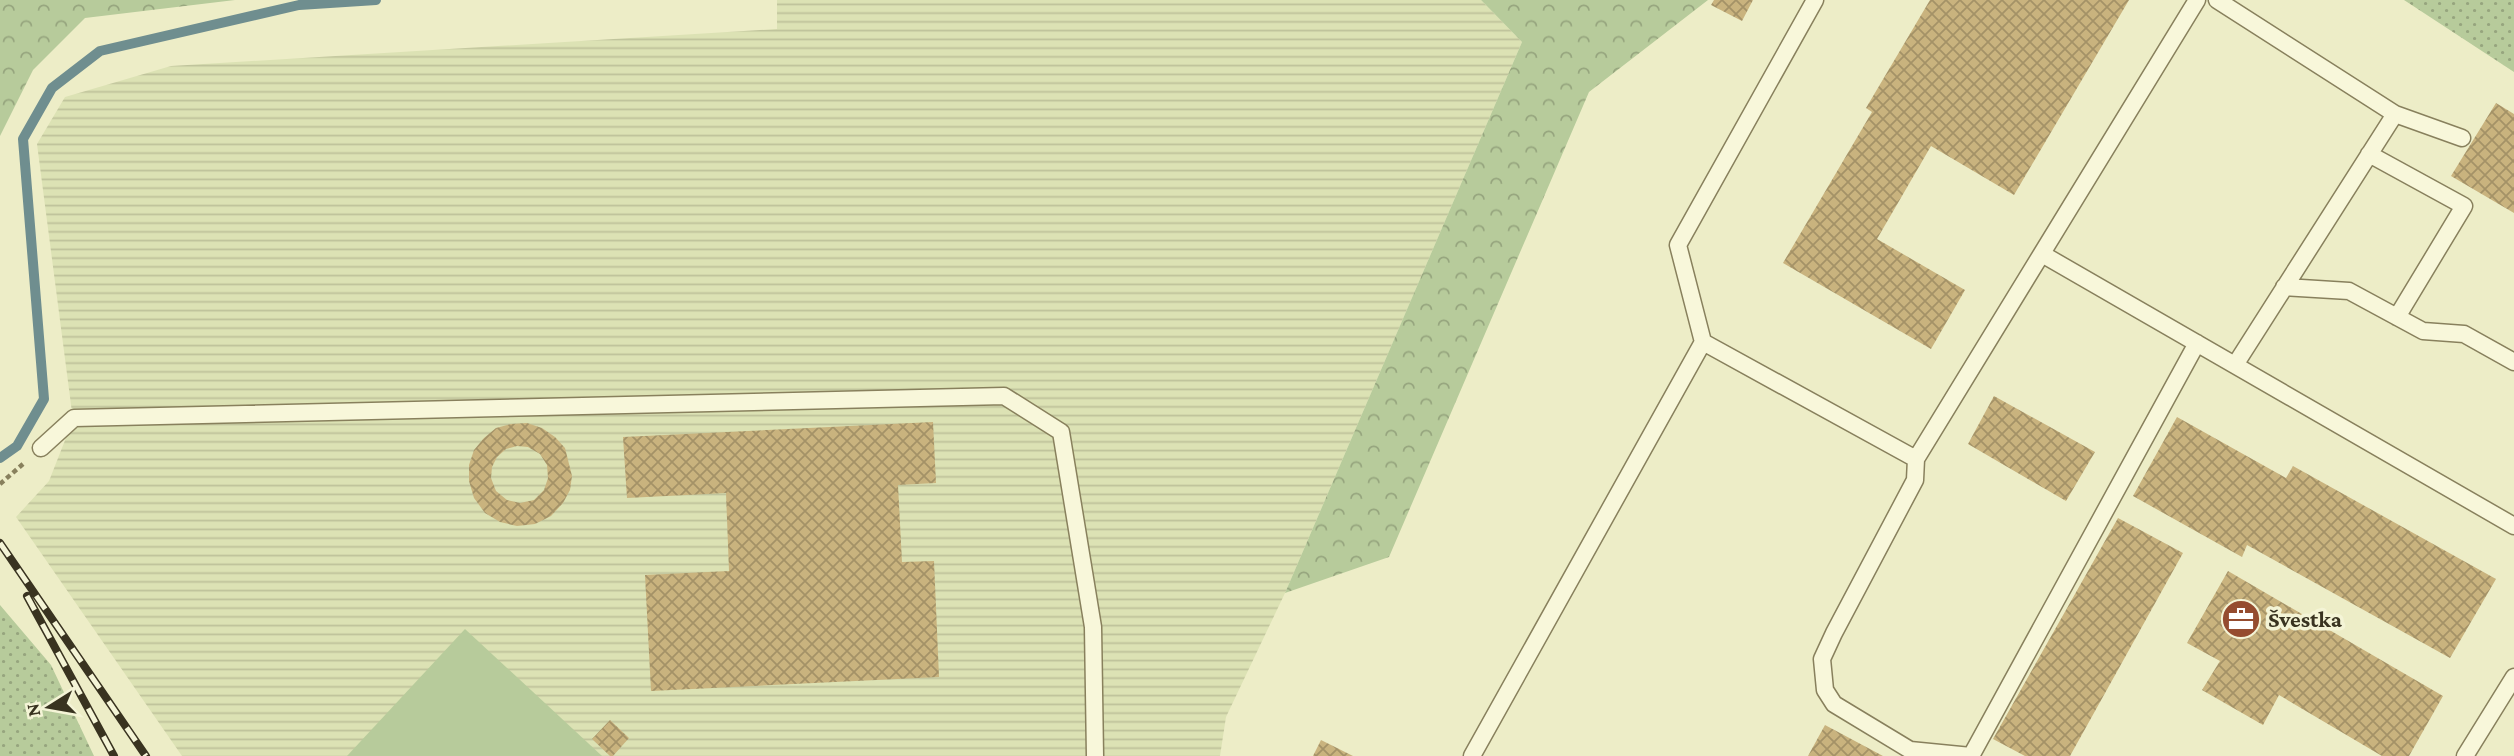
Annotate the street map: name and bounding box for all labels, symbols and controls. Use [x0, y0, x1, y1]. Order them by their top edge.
office icon: Švestka [2220, 598, 2262, 640]
place label: Švestka [2268, 606, 2343, 632]
north arrow [14, 672, 84, 742]
text: N [21, 702, 44, 719]

